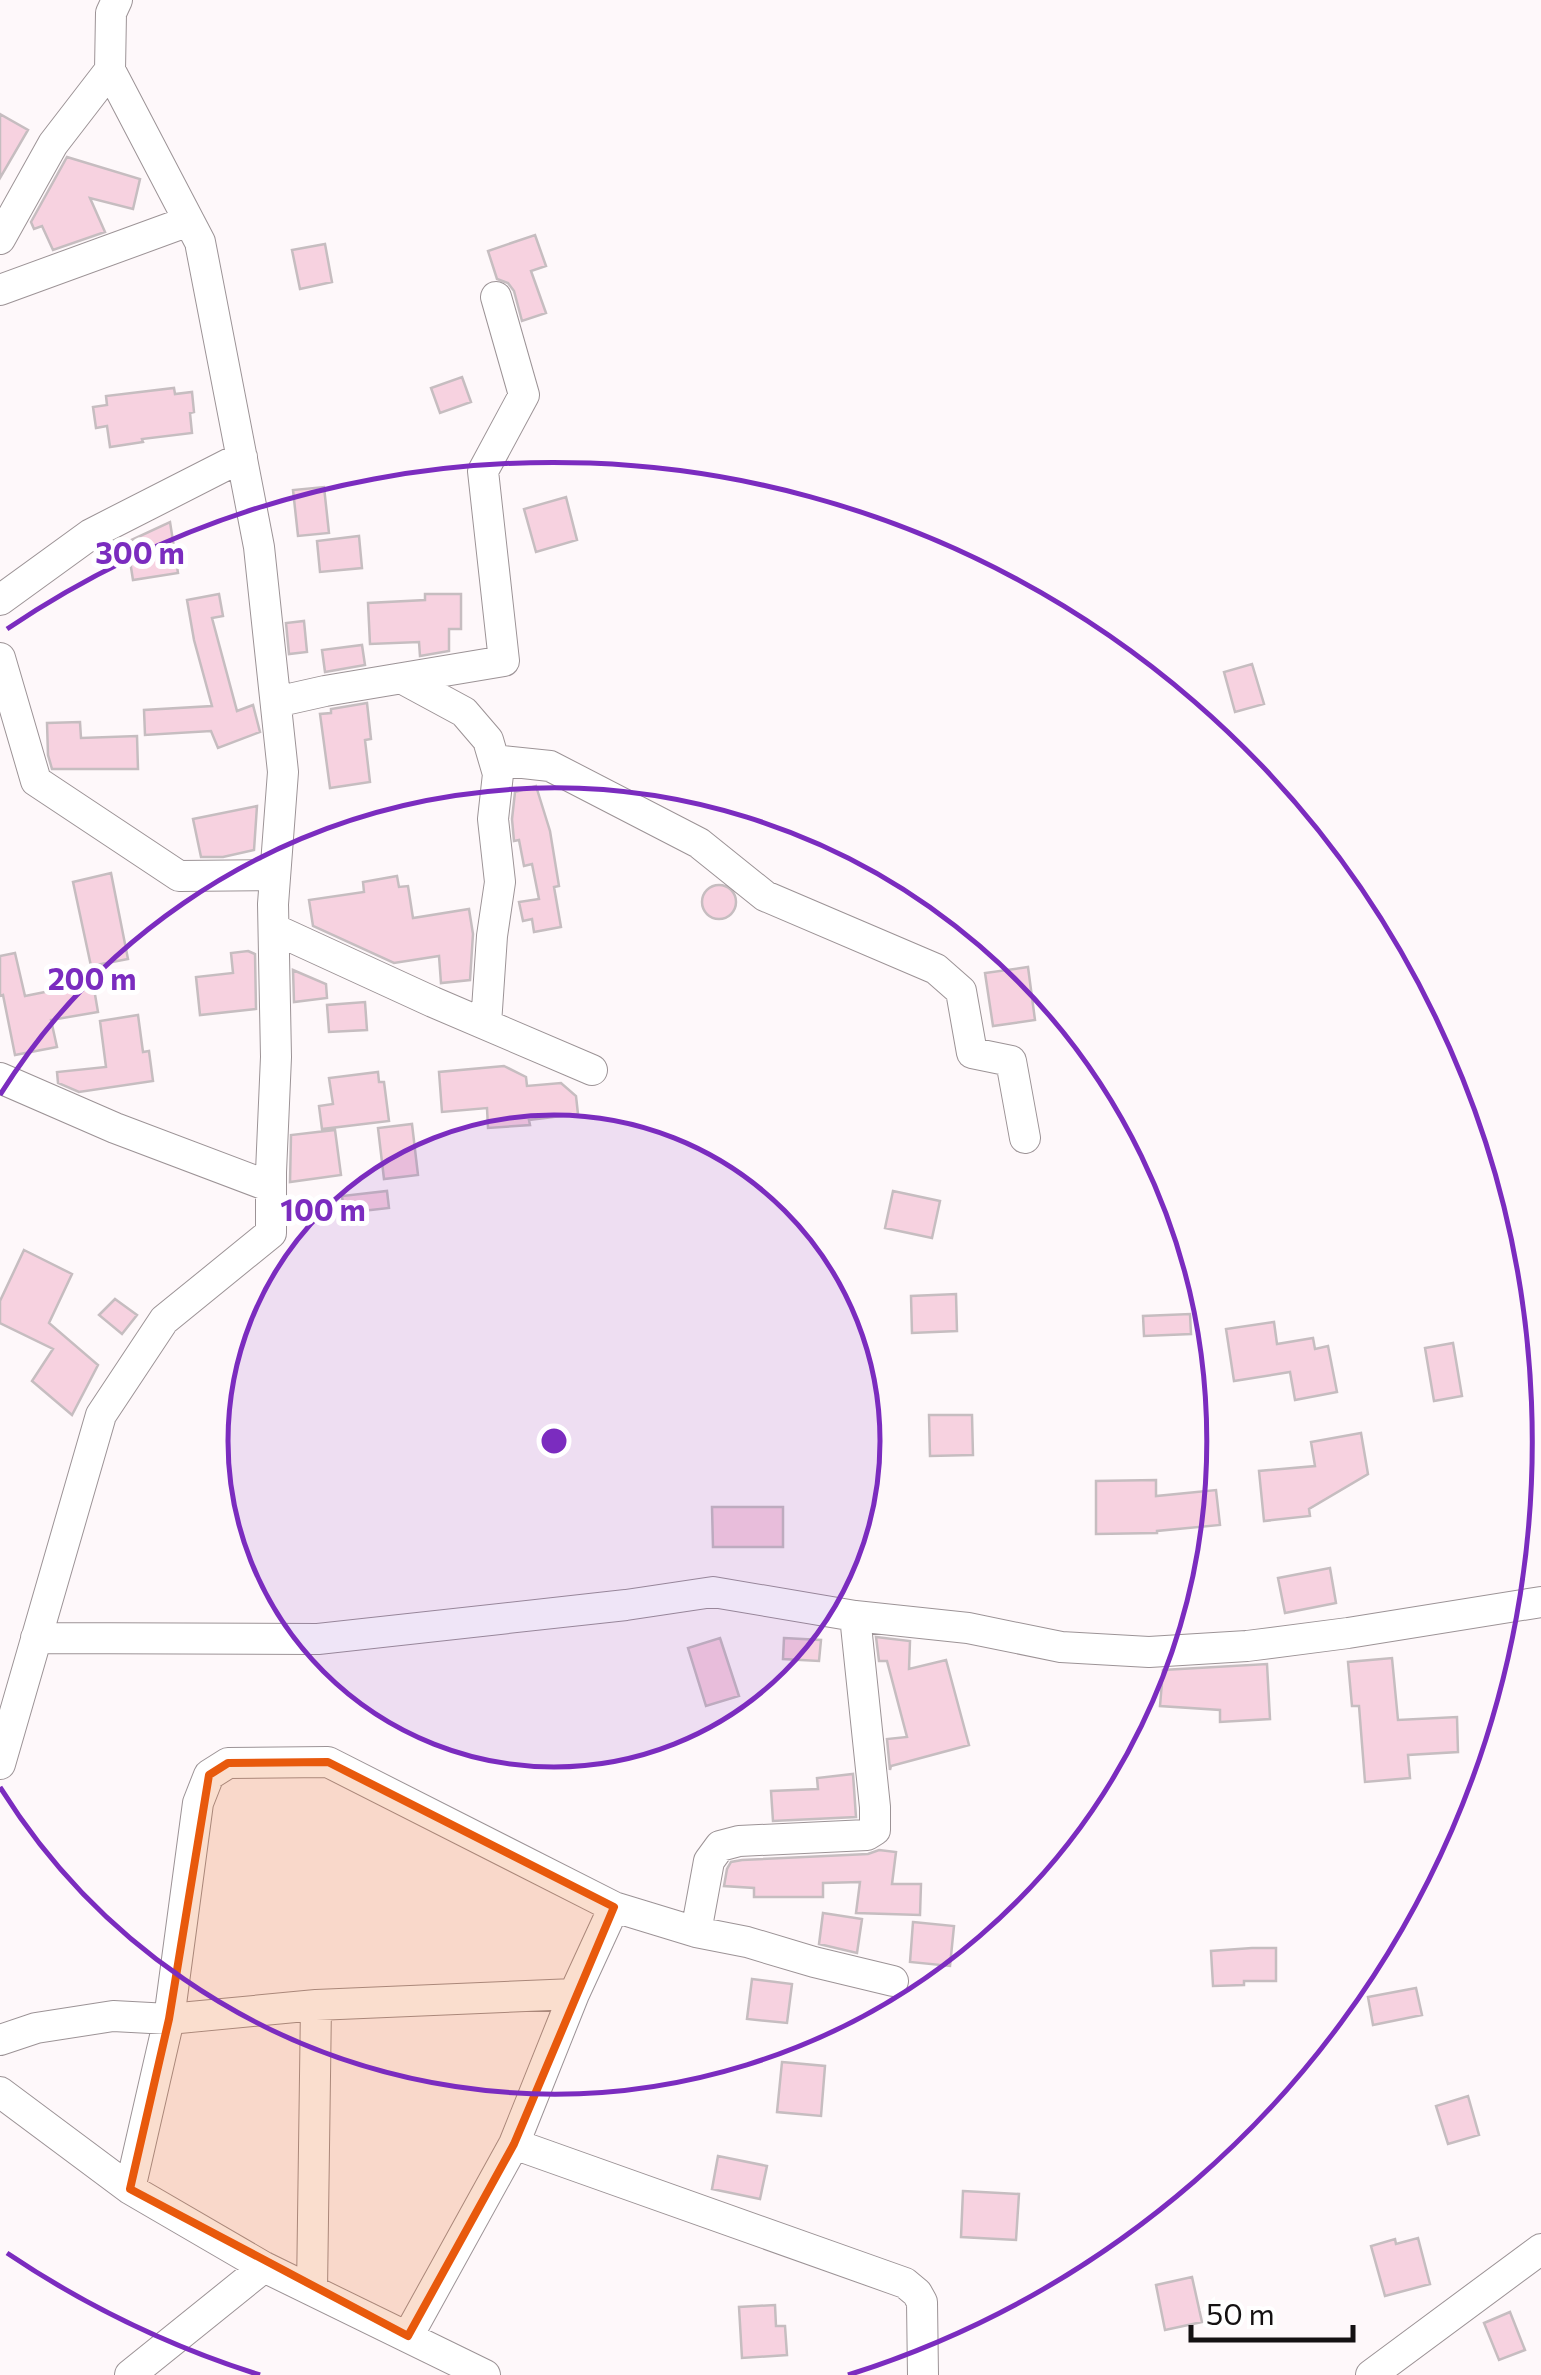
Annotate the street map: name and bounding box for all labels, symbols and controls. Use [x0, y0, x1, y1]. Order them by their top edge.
text: 300 m [95, 533, 185, 570]
text: 200 m [48, 959, 136, 996]
text: 100 m [280, 1190, 366, 1227]
centre of rings [536, 1423, 572, 1459]
scale bar [1191, 2280, 1354, 2342]
text: 50 m [1206, 2294, 1275, 2331]

